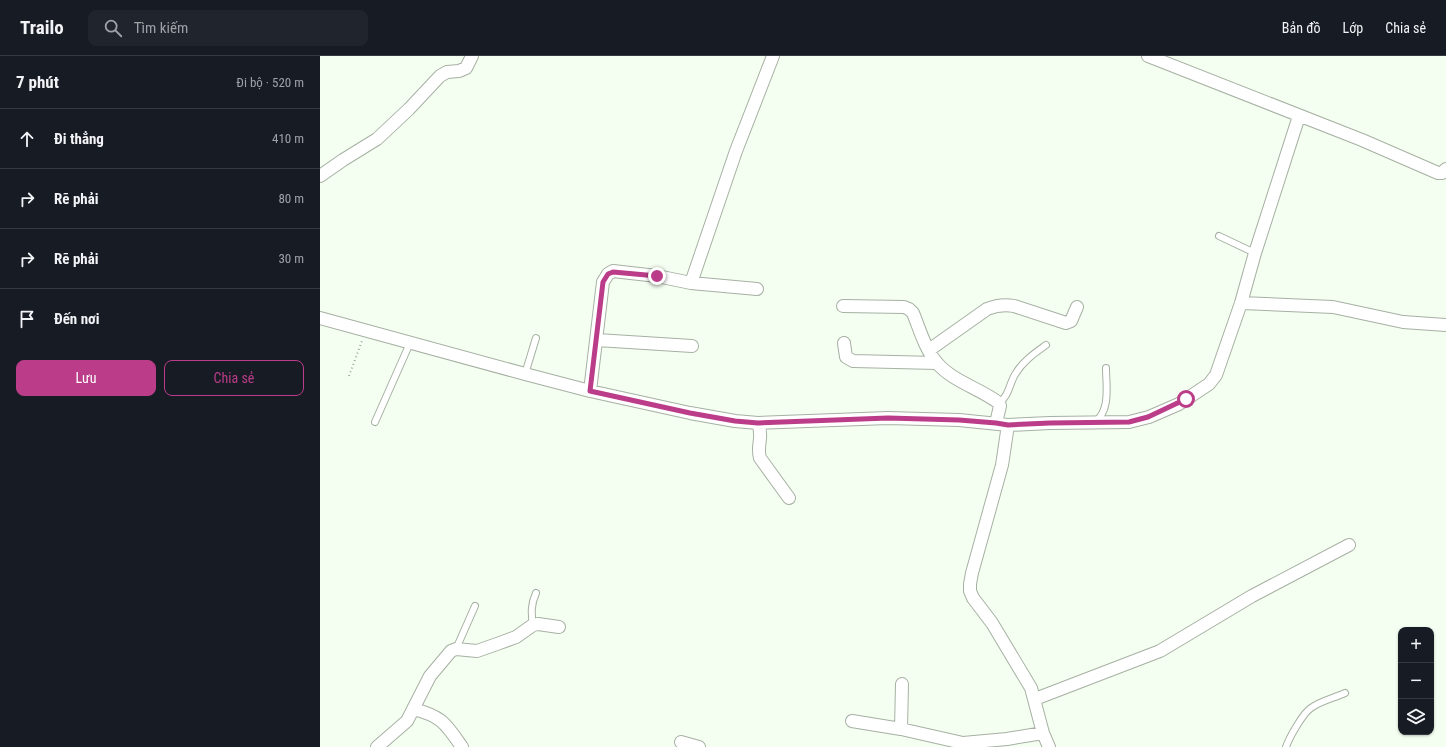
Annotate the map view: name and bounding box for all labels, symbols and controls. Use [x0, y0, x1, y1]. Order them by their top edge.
search box [88, 10, 368, 46]
text: Trailo [20, 16, 64, 39]
icon: search [102, 17, 124, 39]
text: Tìm kiếm [134, 19, 188, 37]
text: Bản đồ [1282, 20, 1321, 36]
text: Lớp [1343, 20, 1363, 36]
text: Chia sẻ [1385, 20, 1426, 36]
text: 7 phút [16, 72, 59, 92]
text: Đi bộ · 520 m [236, 75, 304, 90]
icon: ahead [16, 128, 38, 150]
text: Đi thẳng [54, 130, 104, 148]
text: 410 m [272, 131, 304, 146]
icon: right [16, 188, 38, 210]
text: Rẽ phải [54, 190, 99, 208]
text: 80 m [278, 191, 304, 206]
icon: right [16, 248, 38, 270]
text: Rẽ phải [54, 250, 99, 268]
text: 30 m [278, 251, 304, 266]
route end [648, 267, 666, 285]
icon: arrive [16, 308, 38, 330]
text: Đến nơi [54, 310, 100, 328]
button: Lưu [16, 360, 156, 396]
button: Chia sẻ [164, 360, 304, 396]
route start [1177, 390, 1195, 408]
map controls [1398, 627, 1434, 735]
button: + [1398, 627, 1434, 663]
button: − [1398, 663, 1434, 699]
button: layers [1398, 699, 1434, 735]

